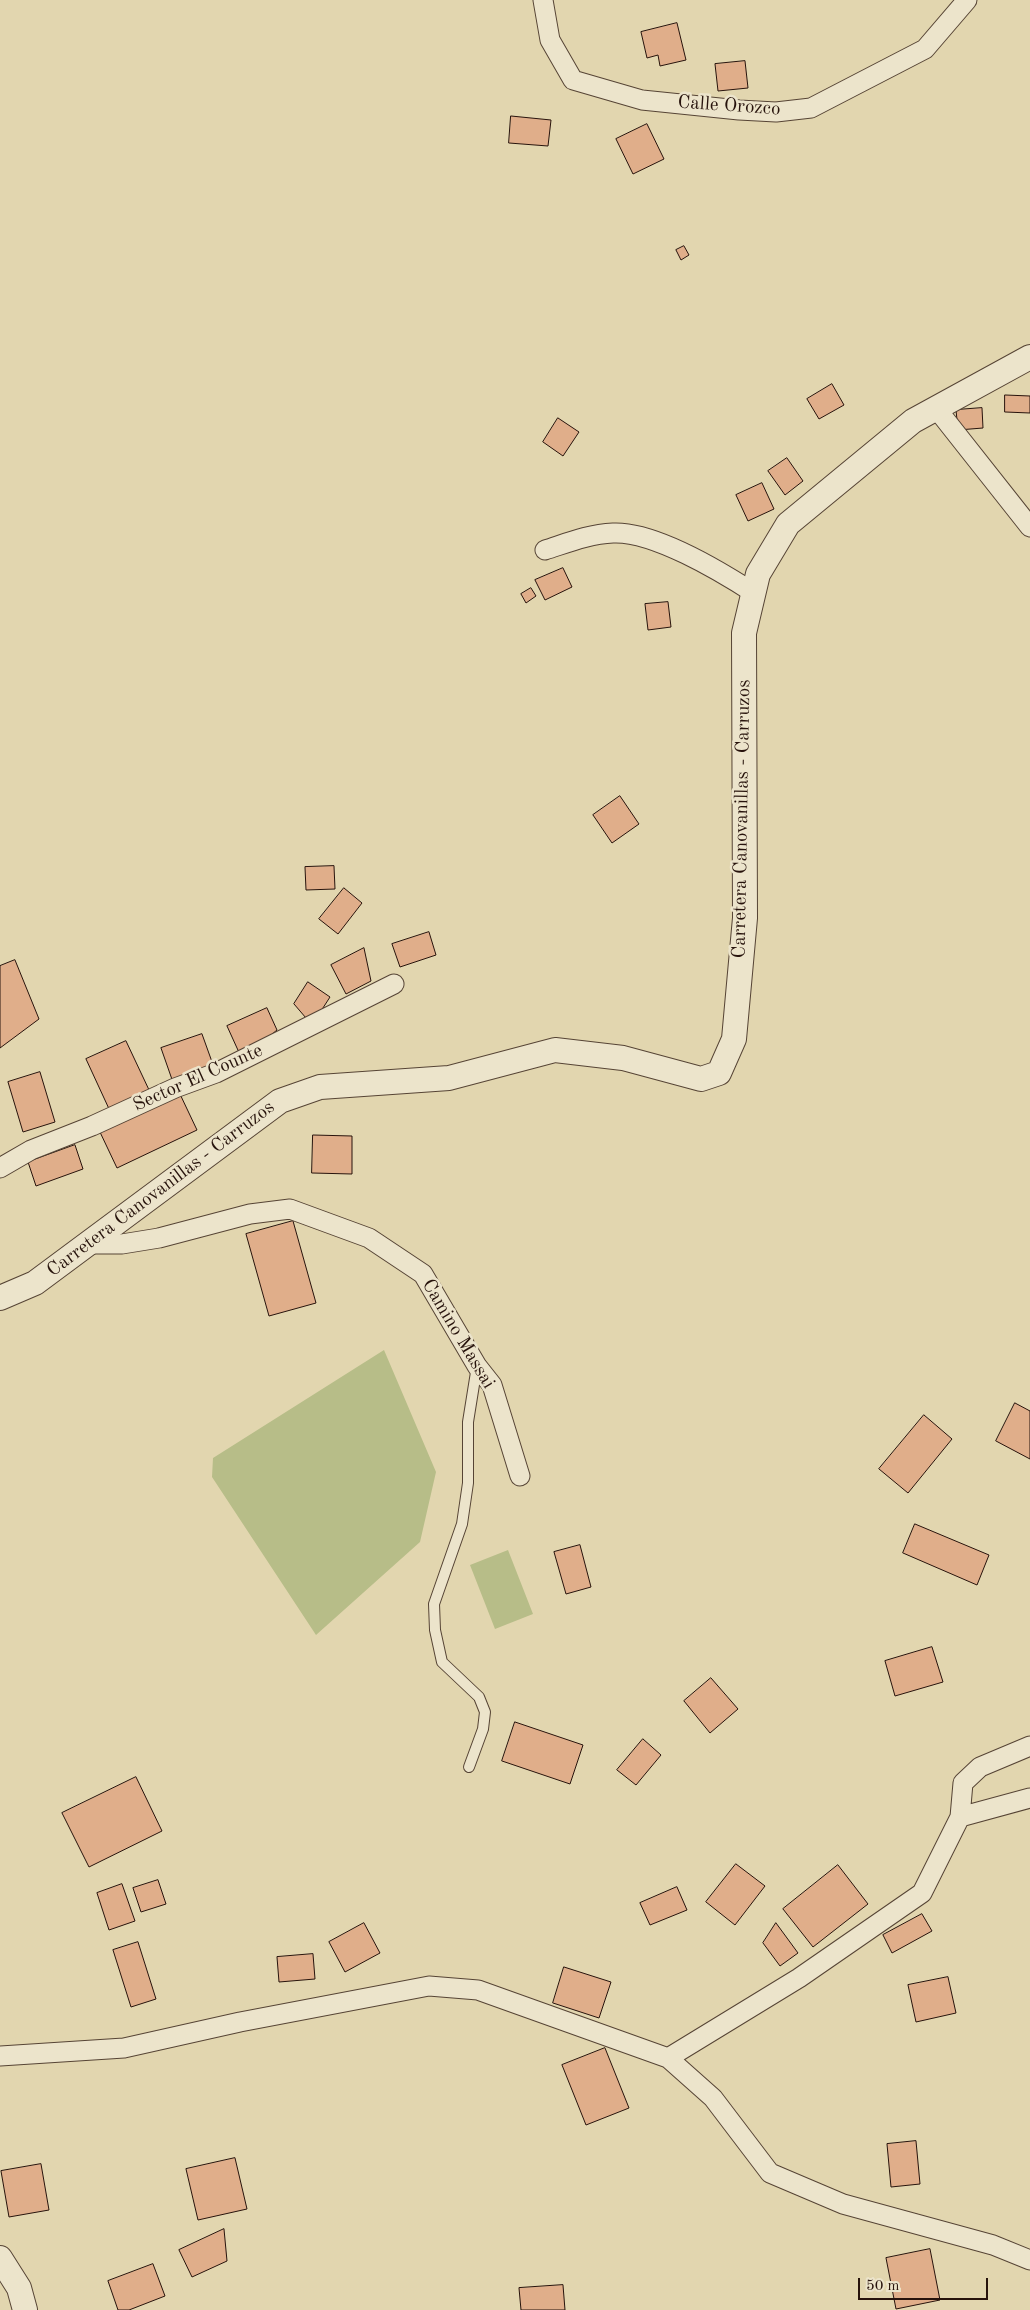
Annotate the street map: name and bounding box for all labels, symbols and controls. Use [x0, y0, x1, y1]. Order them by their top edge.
street label: Calle Orozco [677, 91, 781, 121]
street label: Carretera Canovanillas - Carruzos [728, 679, 756, 959]
street label: Sector El Counte [130, 1039, 266, 1117]
street label: Carretera Canovanillas - Carruzos [43, 1096, 279, 1282]
street label: Camino Massai [416, 1275, 500, 1393]
scale bar [860, 2268, 990, 2300]
text: 50 m [866, 2279, 900, 2294]

